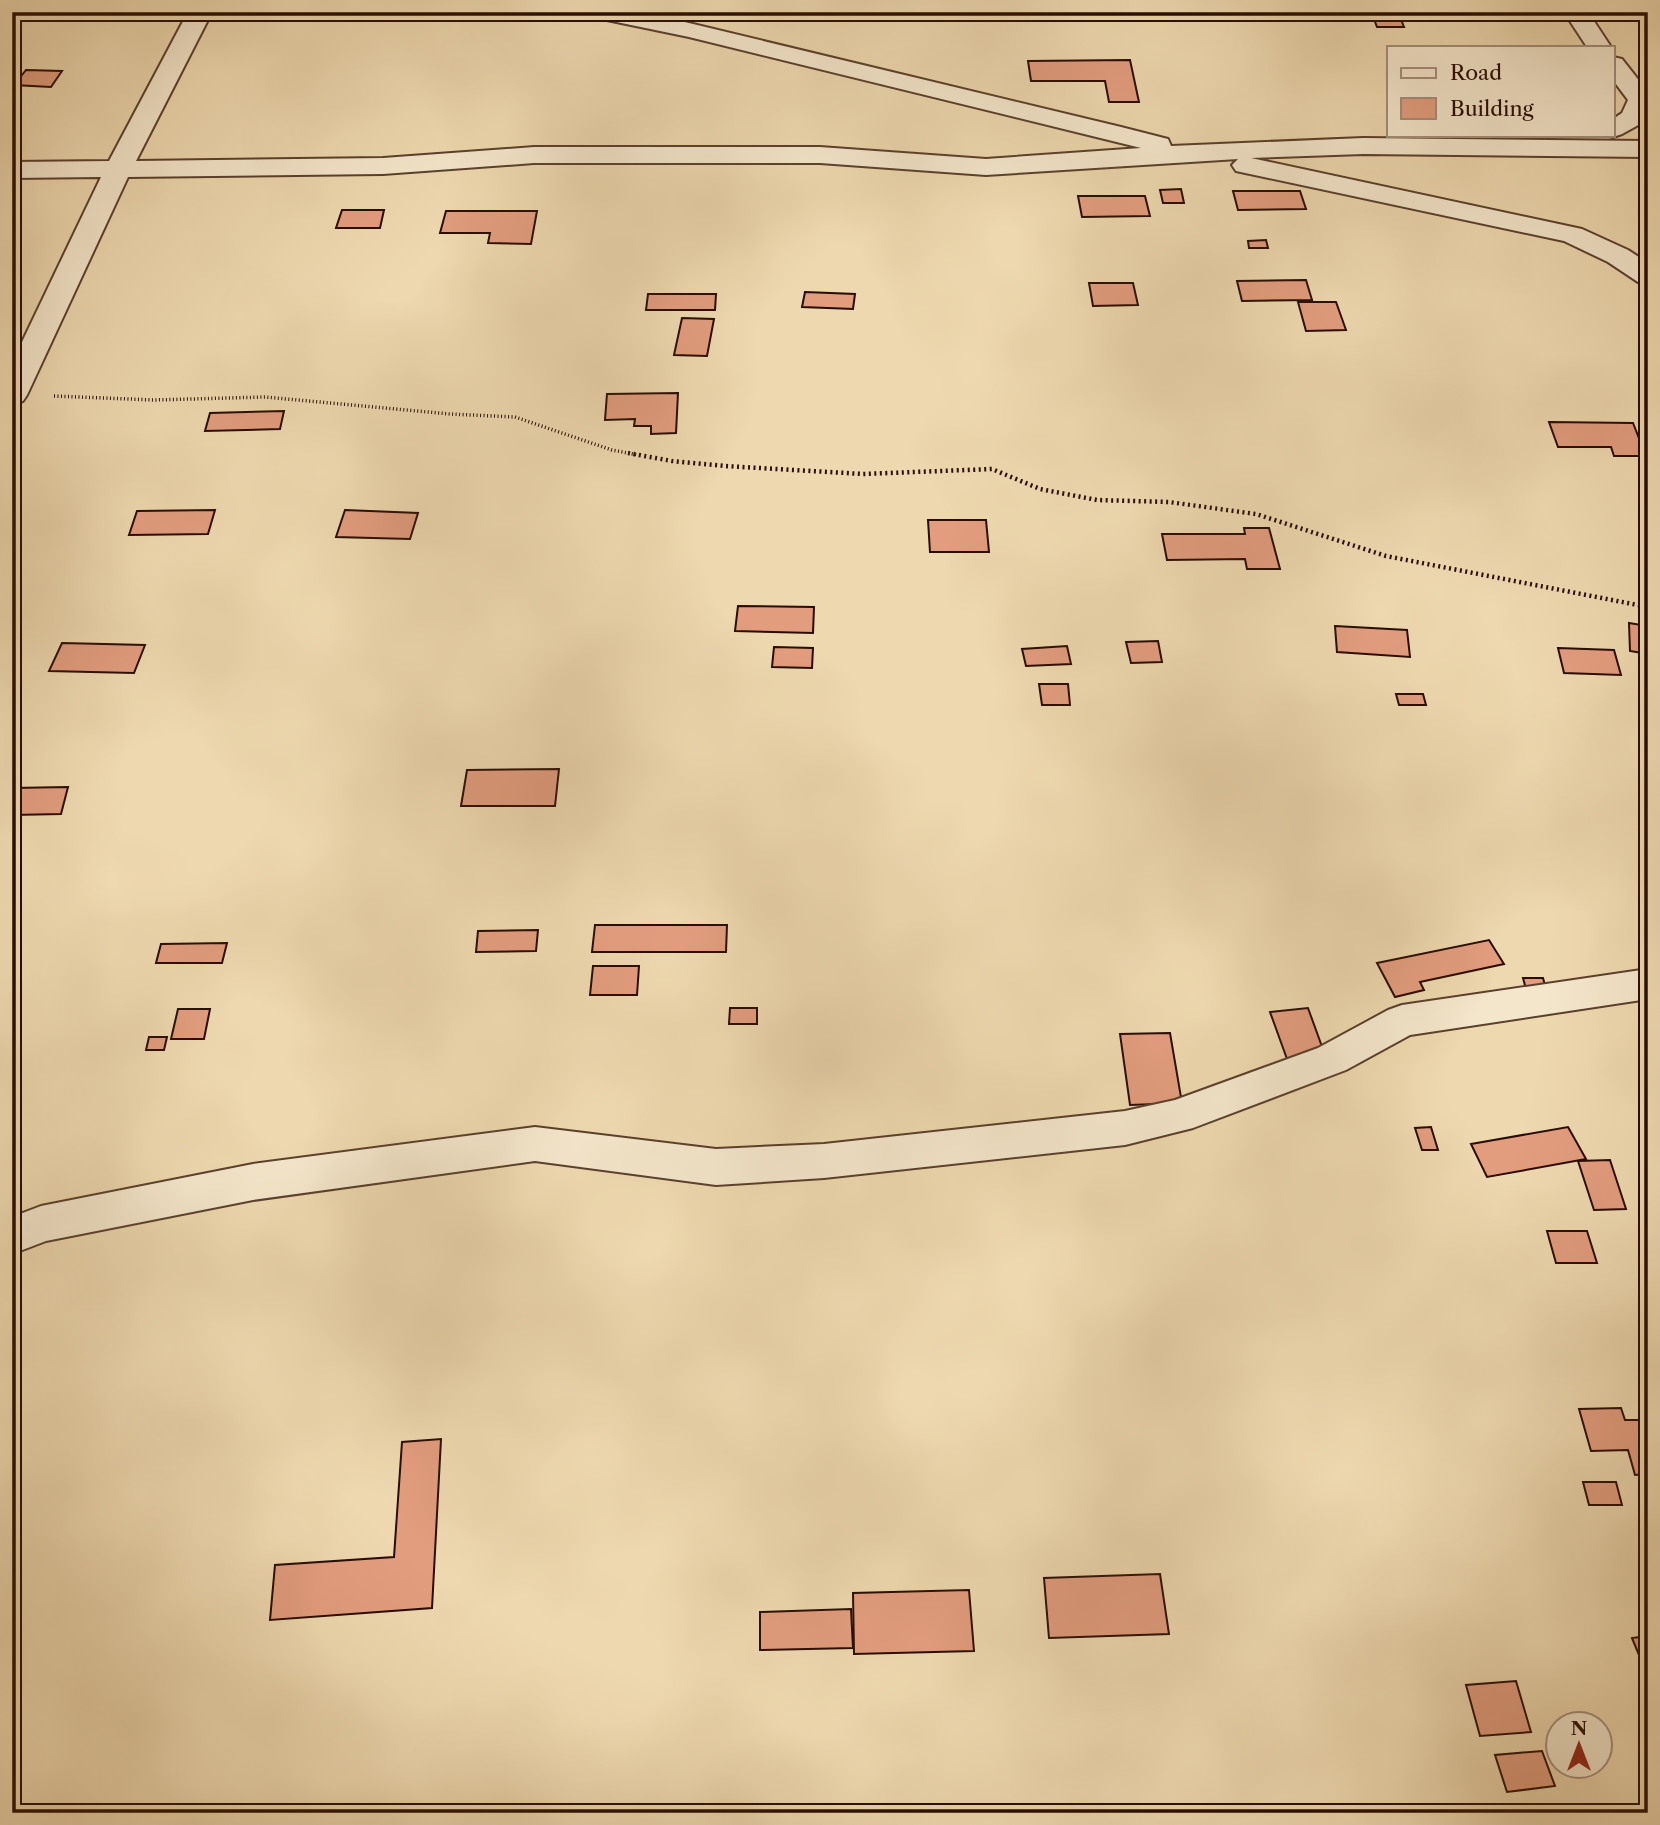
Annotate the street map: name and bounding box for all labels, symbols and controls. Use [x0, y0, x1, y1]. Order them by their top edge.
legend [1387, 46, 1614, 136]
text: Road [1450, 60, 1502, 85]
text: Building [1450, 96, 1535, 121]
north arrow [1544, 1710, 1614, 1780]
text: N [1571, 1717, 1587, 1740]

